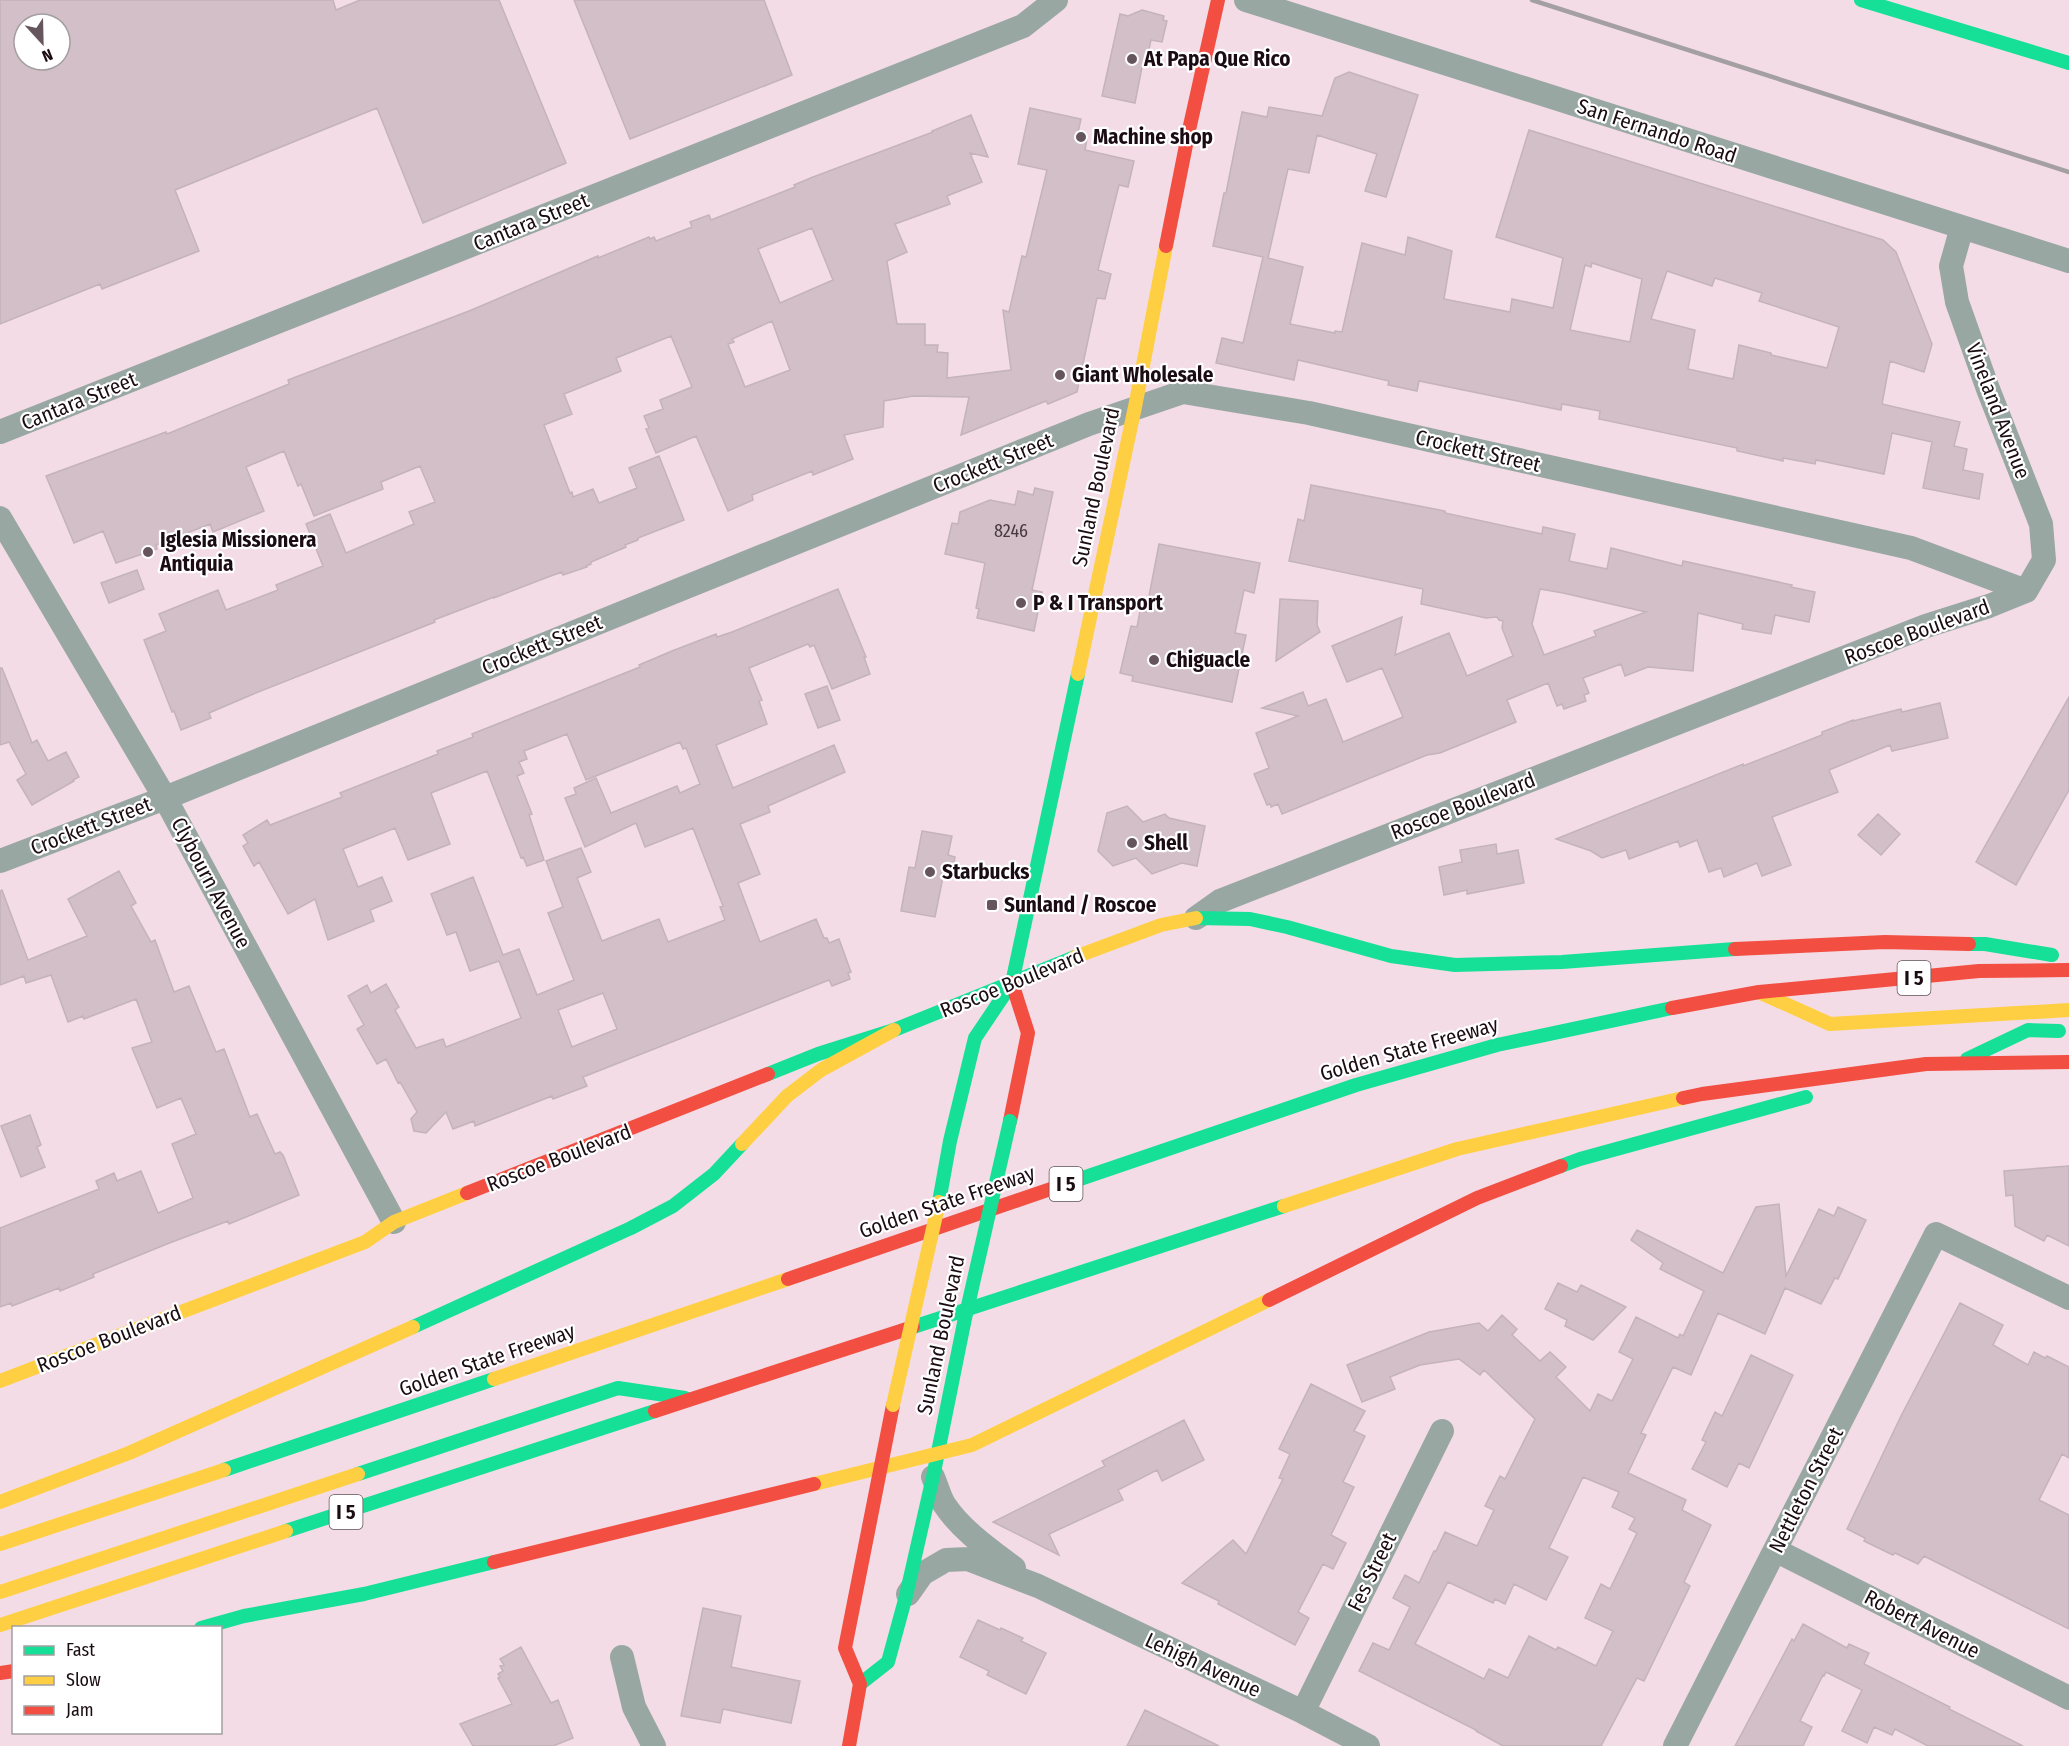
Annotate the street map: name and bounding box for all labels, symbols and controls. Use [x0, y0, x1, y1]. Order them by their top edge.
north arrow [12, 12, 72, 72]
text: N [39, 45, 55, 66]
place label: At Papa Que Rico [1143, 46, 1290, 72]
marker: At Papa Que Rico [1125, 52, 1139, 66]
street label: San Fernando Road [1574, 93, 1740, 169]
place label: Machine shop [1093, 124, 1213, 150]
marker: Machine shop [1074, 130, 1088, 144]
street label: Cantara Street [469, 187, 593, 257]
street label: Vineland Avenue [1960, 339, 2036, 483]
place label: Giant Wholesale [1072, 362, 1214, 388]
street label: Cantara Street [17, 366, 141, 436]
marker: Giant Wholesale [1053, 368, 1067, 382]
street label: Sunland Boulevard [1066, 405, 1126, 569]
street label: Crockett Street [1413, 424, 1543, 478]
street label: Crockett Street [929, 427, 1057, 499]
house number: 8246 [994, 520, 1028, 542]
place label: Iglesia Missionera Antiquia [159, 527, 316, 577]
marker: Iglesia Missionera Antiquia [141, 545, 155, 559]
place label: P & I Transport [1033, 590, 1163, 616]
street label: Roscoe Boulevard [1841, 594, 1993, 670]
marker: P & I Transport [1014, 596, 1028, 610]
street label: Crockett Street [478, 609, 606, 681]
place label: Chiguacle [1166, 647, 1251, 673]
marker: Chiguacle [1147, 653, 1161, 667]
street label: Roscoe Boulevard [1387, 767, 1539, 845]
street label: Crockett Street [27, 791, 155, 861]
street label: Clybourn Avenue [166, 813, 256, 953]
place label: Shell [1144, 830, 1188, 856]
marker: Shell [1125, 836, 1139, 850]
place label: Starbucks [942, 859, 1029, 885]
marker: Starbucks [923, 865, 937, 879]
place label: Sunland / Roscoe [1004, 892, 1157, 918]
marker: Sunland / Roscoe [985, 898, 999, 912]
street label: Roscoe Boulevard [936, 942, 1088, 1024]
road number: I 5 [1898, 961, 1930, 995]
street label: Golden State Freeway [1317, 1011, 1502, 1087]
street label: Roscoe Boulevard [483, 1119, 635, 1197]
street label: Golden State Freeway [856, 1160, 1039, 1244]
road number: I 5 [1050, 1167, 1082, 1201]
street label: Sunland Boulevard [911, 1253, 971, 1417]
street label: Roscoe Boulevard [33, 1300, 185, 1378]
street label: Golden State Freeway [396, 1318, 579, 1402]
street label: Nettleton Street [1763, 1423, 1849, 1557]
road number: I 5 [330, 1495, 362, 1529]
street label: Fes Street [1342, 1528, 1402, 1616]
street label: Robert Avenue [1860, 1584, 1984, 1664]
legend [12, 1626, 222, 1734]
street label: Lehigh Avenue [1141, 1627, 1265, 1703]
text: Fast [66, 1639, 95, 1661]
text: Slow [66, 1669, 101, 1691]
text: Jam [66, 1699, 94, 1721]

